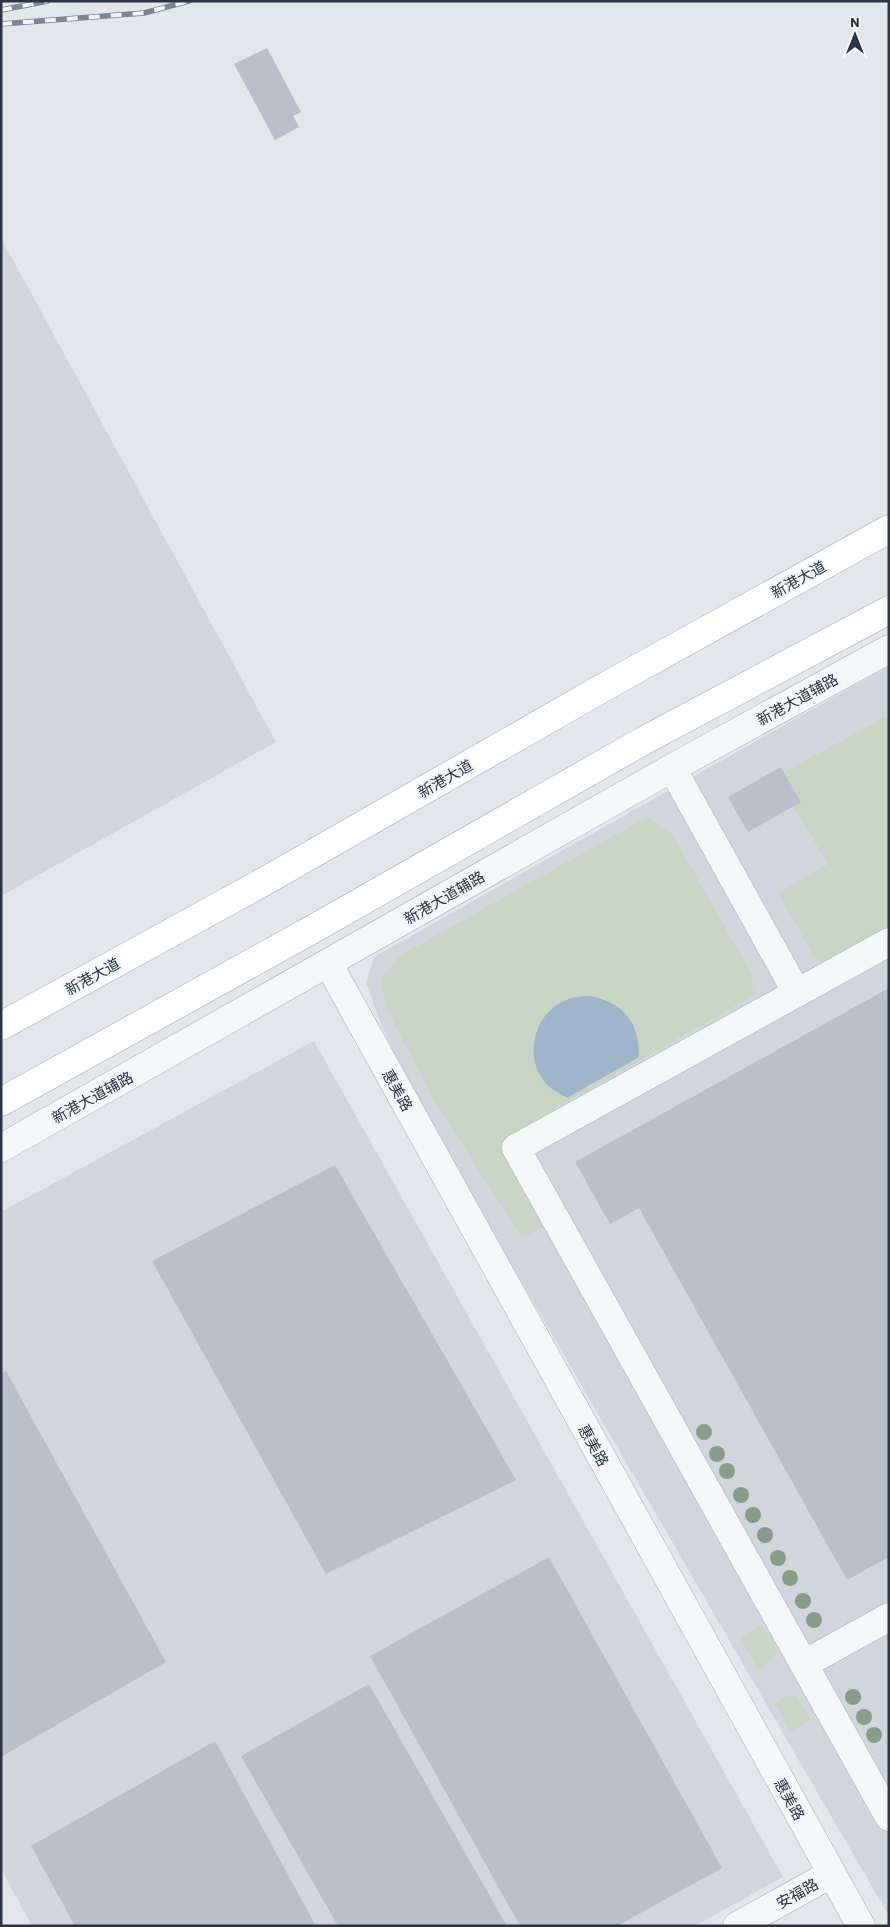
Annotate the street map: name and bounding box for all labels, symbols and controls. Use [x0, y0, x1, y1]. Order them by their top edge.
north arrow [830, 10, 880, 60]
text: N [850, 13, 860, 30]
street label: 新港大道 [767, 557, 829, 601]
street label: 新港大道辅路 [753, 669, 841, 729]
street label: 新港大道 [415, 755, 475, 801]
street label: 新港大道辅路 [401, 867, 487, 927]
street label: 新港大道 [61, 954, 123, 998]
street label: 惠美路 [379, 1066, 417, 1114]
street label: 新港大道辅路 [48, 1067, 136, 1127]
street label: 惠美路 [575, 1421, 613, 1469]
street label: 惠美路 [771, 1775, 809, 1823]
street label: 安福路 [773, 1874, 821, 1912]

